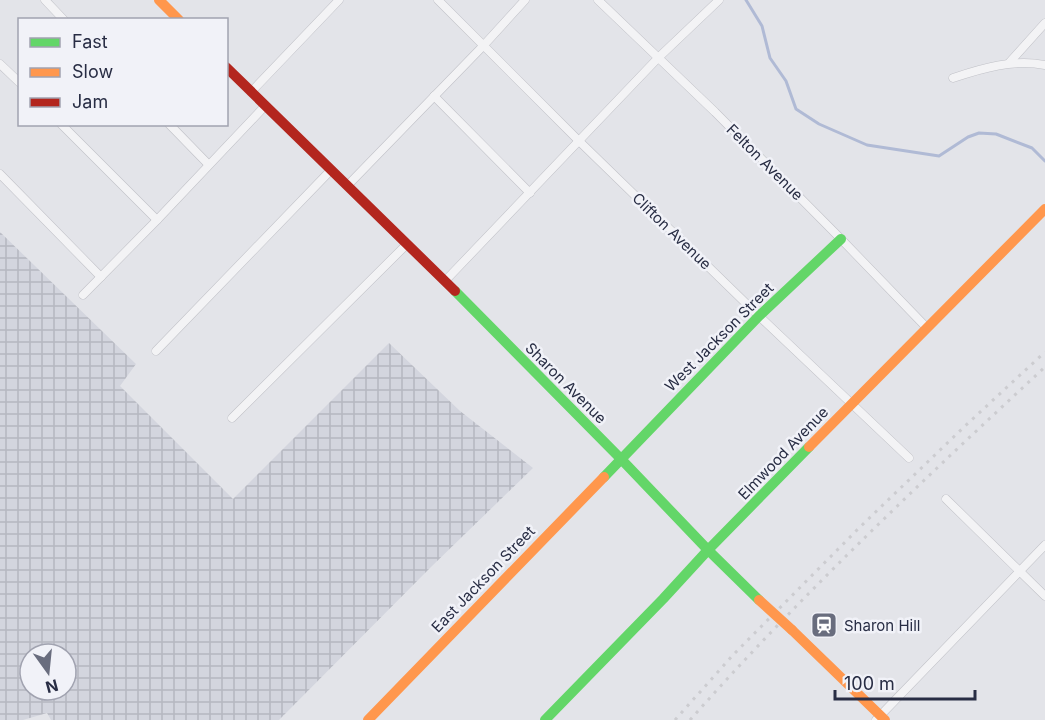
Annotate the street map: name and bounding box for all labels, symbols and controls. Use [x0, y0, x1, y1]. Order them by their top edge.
legend [18, 18, 228, 126]
text: Fast [72, 31, 108, 52]
text: Slow [72, 61, 113, 82]
text: Jam [72, 91, 108, 112]
street label: Felton Avenue [723, 120, 807, 204]
street label: Clifton Avenue [628, 188, 716, 274]
street label: West Jackson Street [661, 279, 777, 395]
street label: Sharon Avenue [521, 338, 611, 428]
street label: Elmwood Avenue [734, 403, 832, 503]
street label: East Jackson Street [427, 522, 539, 636]
station icon: Sharon Hill [809, 610, 839, 640]
place label: Sharon Hill [844, 616, 920, 635]
north arrow [18, 642, 78, 702]
scale bar [835, 663, 974, 701]
text: 100 m [844, 673, 895, 694]
text: N [43, 675, 60, 698]

